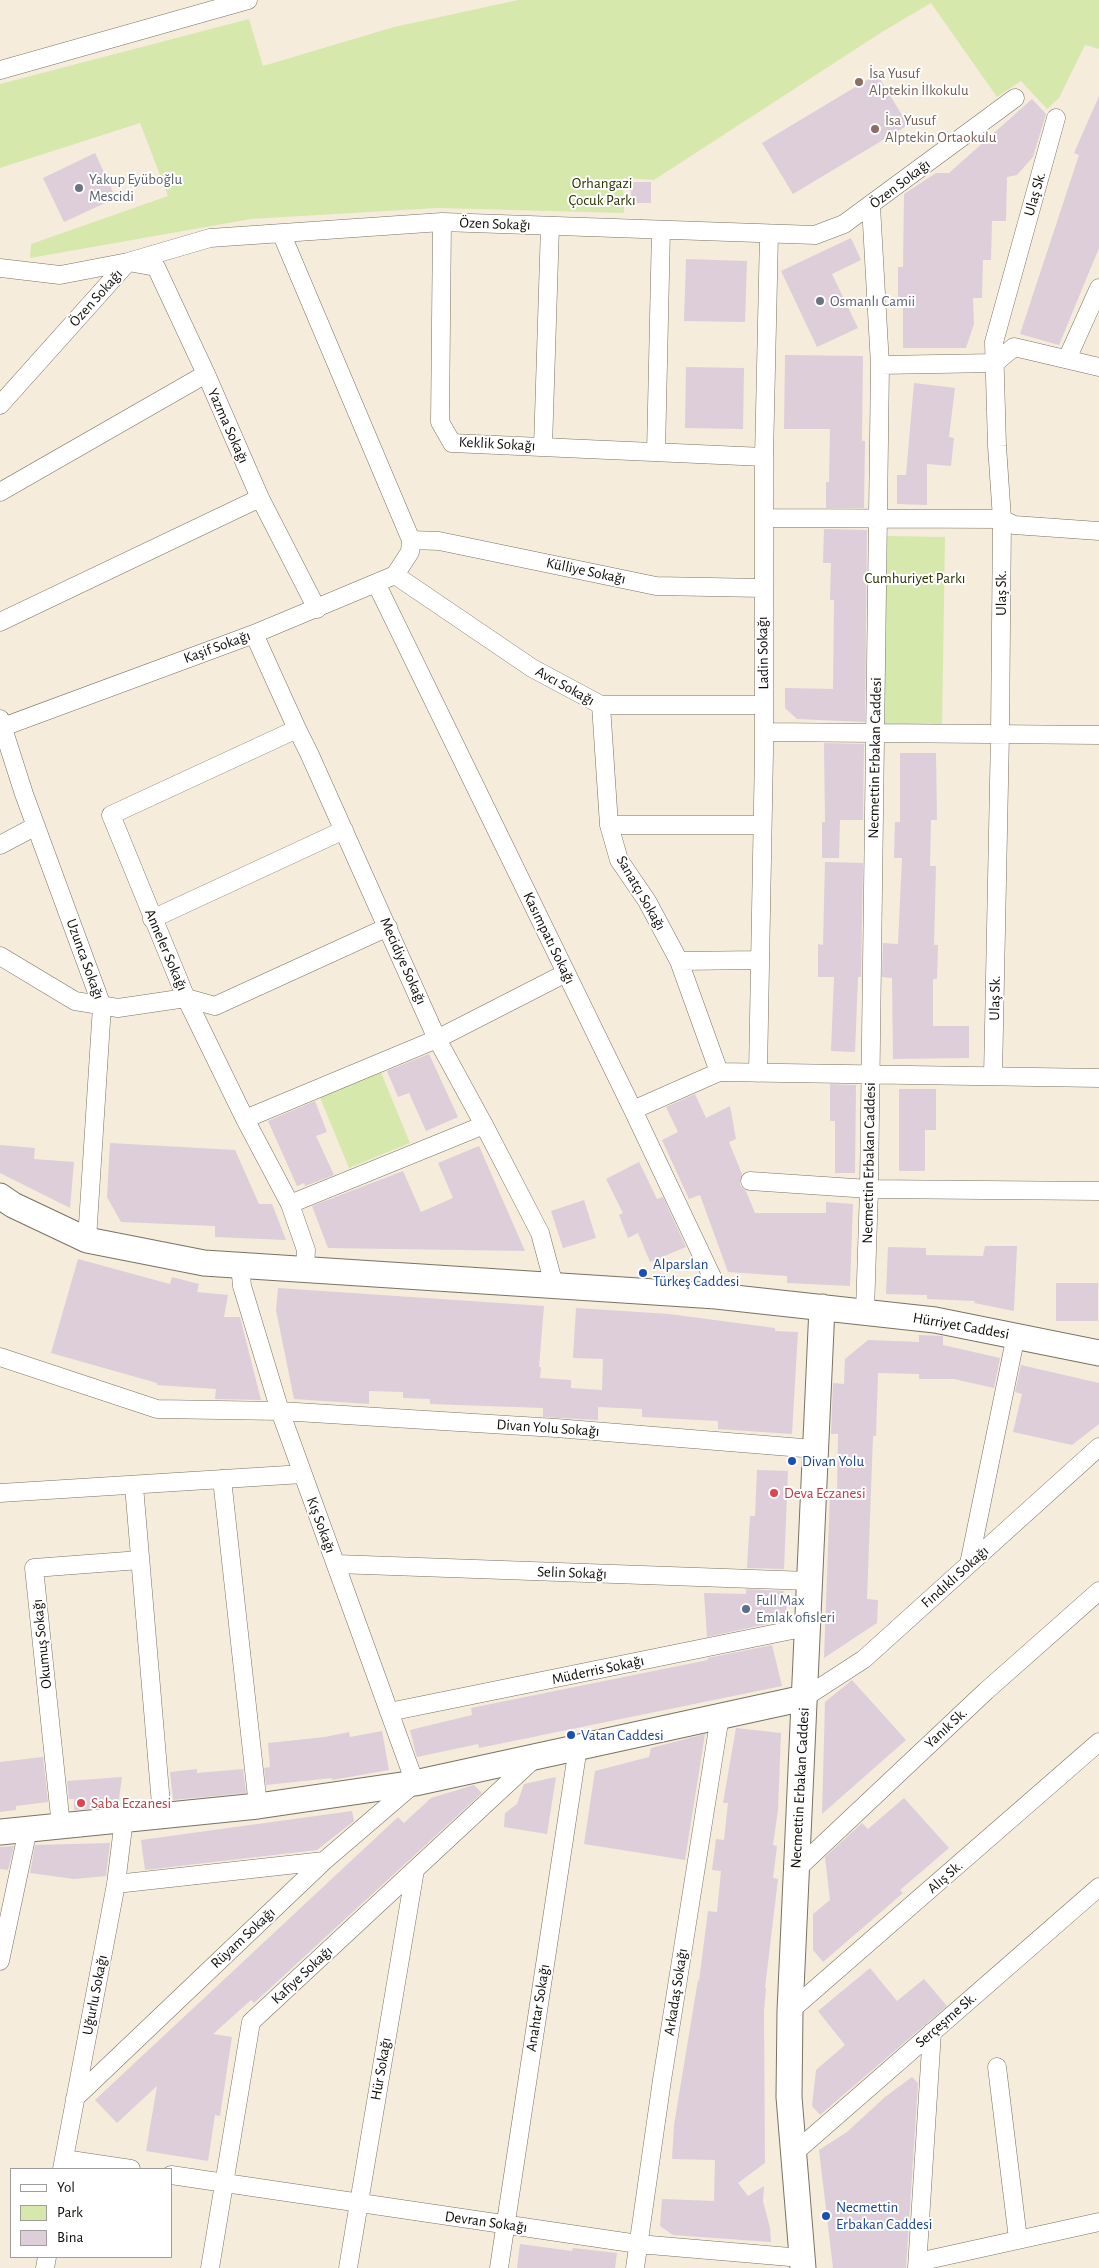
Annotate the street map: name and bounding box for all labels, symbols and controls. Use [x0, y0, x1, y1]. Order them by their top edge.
place label: İsa Yusuf Alptekin İlkokulu [869, 64, 969, 99]
marker: İsa Yusuf Alptekin İlkokulu [853, 76, 865, 88]
place label: İsa Yusuf Alptekin Ortaokulu [885, 111, 996, 146]
marker: İsa Yusuf Alptekin Ortaokulu [869, 123, 881, 135]
street label: Özen Sokağı [866, 155, 934, 213]
place label: Yakup Eyüboğlu Mescidi [89, 170, 182, 205]
street label: Ulaş Sk. [1020, 170, 1050, 218]
park label: Orhangazi Çocuk Parkı [568, 174, 636, 209]
marker: Yakup Eyüboğlu Mescidi [73, 182, 85, 194]
street label: Özen Sokağı [459, 214, 531, 234]
street label: Özen Sokağı [65, 266, 127, 330]
place label: Osmanlı Camii [830, 292, 915, 310]
marker: Osmanlı Camii [814, 295, 826, 307]
street label: Yazma Sokağı [204, 386, 252, 466]
street label: Keklik Sokağı [458, 433, 536, 455]
street label: Külliye Sokağı [545, 554, 627, 588]
park label: Cumhuriyet Parkı [865, 569, 965, 587]
street label: Ulaş Sk. [992, 570, 1010, 616]
street label: Ladin Sokağı [753, 616, 773, 690]
street label: Kaşif Sokağı [181, 627, 253, 667]
street label: Avcı Sokağı [532, 662, 598, 710]
street label: Necmettin Erbakan Caddesi [865, 677, 885, 839]
street label: Sanatçı Sokağı [612, 852, 670, 934]
street label: Kasımpatı Sokağı [519, 889, 579, 987]
street label: Anneler Sokağı [141, 906, 191, 994]
street label: Mecidiye Sokağı [376, 915, 430, 1007]
street label: Uzunca Sokağı [62, 916, 108, 1002]
street label: Ulaş Sk. [986, 975, 1004, 1021]
street label: Necmettin Erbakan Caddesi [859, 1082, 879, 1244]
place label: Alparslan Türkeş Caddesi [653, 1255, 739, 1290]
marker: Alparslan Türkeş Caddesi [637, 1267, 649, 1279]
street label: Hürriyet Caddesi [911, 1309, 1011, 1343]
street label: Divan Yolu Sokağı [496, 1415, 600, 1441]
place label: Divan Yolu [802, 1452, 864, 1470]
marker: Divan Yolu [786, 1455, 798, 1467]
place label: Deva Eczanesi [784, 1484, 866, 1502]
marker: Deva Eczanesi [768, 1487, 780, 1499]
street label: Kış Sokağı [303, 1494, 339, 1556]
street label: Fındıklı Sokağı [918, 1542, 992, 1612]
street label: Selin Sokağı [537, 1563, 607, 1583]
place label: Full Max Emlak ofisleri [756, 1591, 835, 1626]
street label: Okumuş Sokağı [28, 1598, 56, 1690]
marker: Full Max Emlak ofisleri [740, 1603, 752, 1615]
street label: Müderris Sokağı [550, 1651, 646, 1689]
street label: Yanık Sk. [921, 1704, 971, 1752]
street label: Necmettin Erbakan Caddesi [787, 1707, 813, 1869]
place label: Vatan Caddesi [581, 1726, 664, 1744]
marker: Vatan Caddesi [565, 1729, 577, 1741]
place label: Saba Eczanesi [91, 1794, 171, 1812]
marker: Saba Eczanesi [75, 1797, 87, 1809]
street label: Alış Sk. [924, 1857, 966, 1897]
street label: Rüyam Sokağı [207, 1904, 279, 1972]
street label: Kafiye Sokağı [268, 1942, 336, 2008]
street label: Arkadaş Sokağı [660, 1947, 692, 2037]
street label: Uğurlu Sokağı [78, 1953, 112, 2037]
street label: Anahtar Sokağı [522, 1963, 554, 2053]
street label: Serçeşme Sk. [912, 1988, 980, 2052]
street label: Hür Sokağı [367, 2036, 395, 2102]
legend [10, 2168, 172, 2258]
text: Yol [57, 2180, 75, 2195]
place label: Necmettin Erbakan Caddesi [836, 2198, 932, 2233]
text: Park [57, 2205, 83, 2220]
street label: Devran Sokağı [444, 2207, 528, 2237]
marker: Necmettin Erbakan Caddesi [820, 2210, 832, 2222]
text: Bina [57, 2230, 83, 2245]

